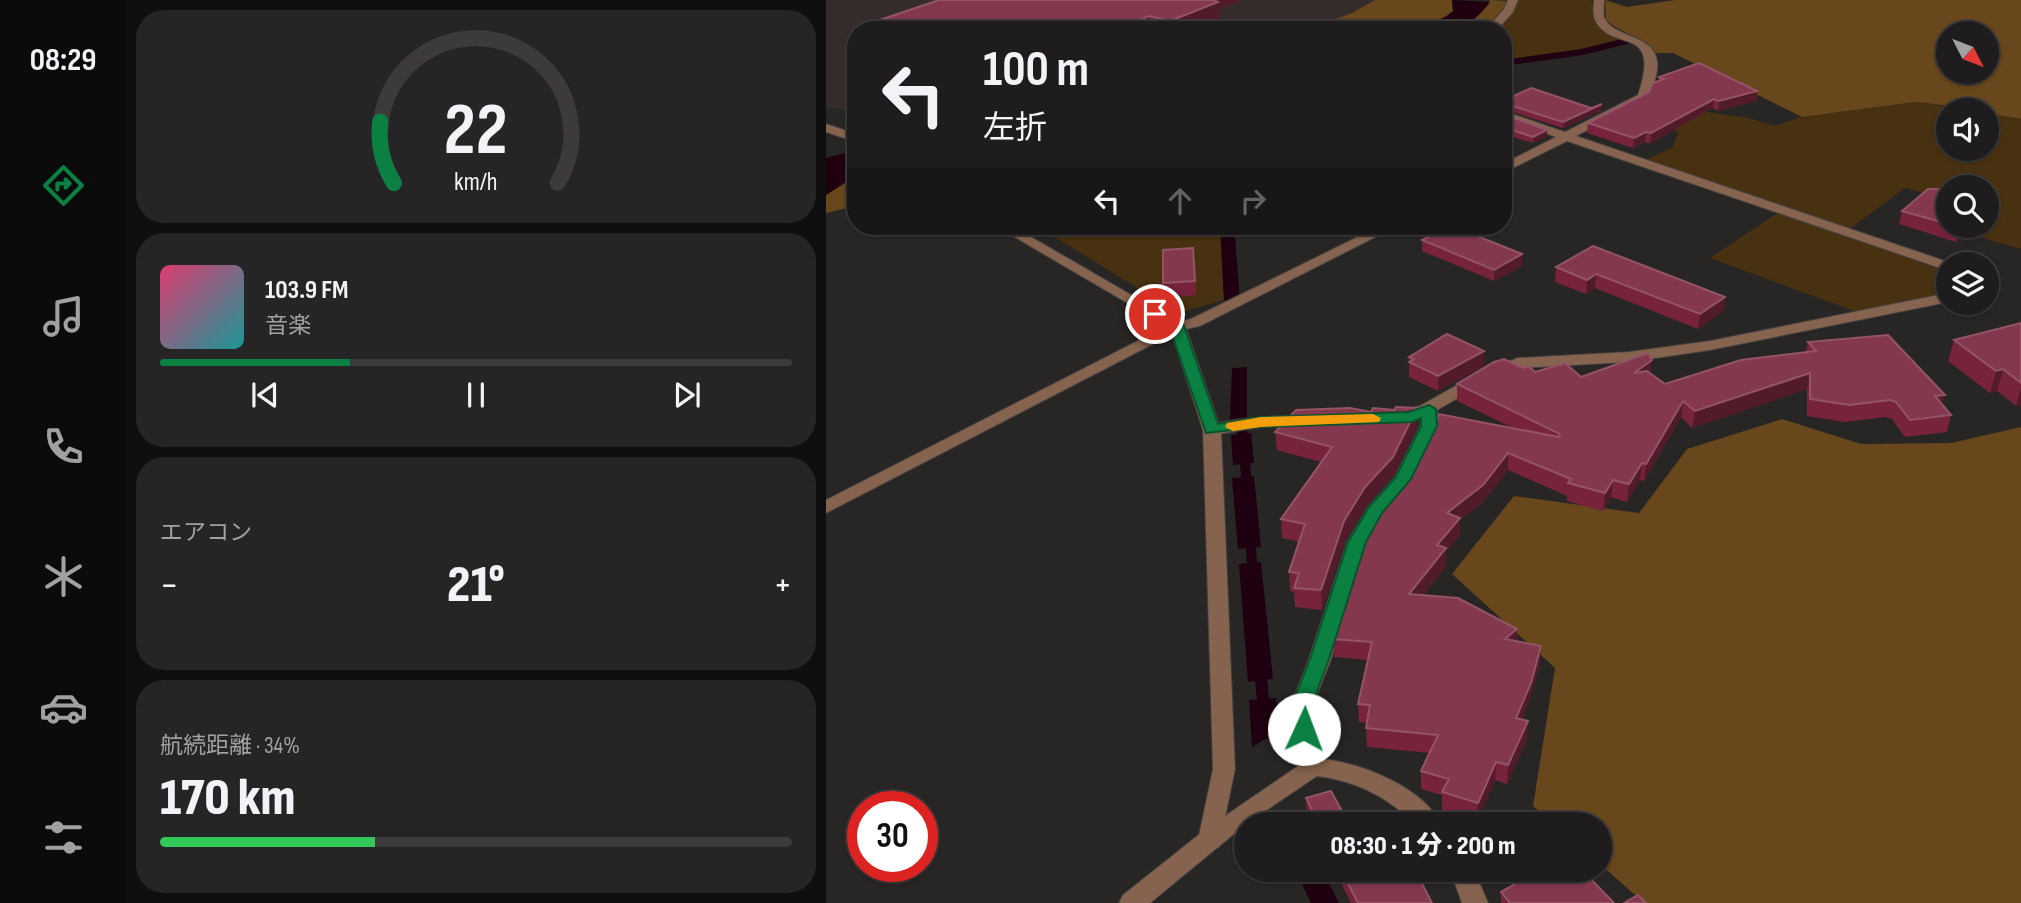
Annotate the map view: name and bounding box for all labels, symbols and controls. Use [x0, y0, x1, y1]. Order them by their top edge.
north arrow [1936, 21, 1998, 84]
map controls [1936, 21, 1999, 315]
text: 08:29 [30, 41, 96, 80]
text: 100 m [983, 41, 1089, 100]
icon: left [868, 49, 959, 140]
text: 22 [444, 87, 508, 175]
button: sound [1936, 98, 1999, 161]
text: 左折 [983, 109, 1047, 148]
icon: directions [39, 161, 88, 210]
text: km/h [454, 166, 498, 197]
button: search [1936, 175, 1999, 238]
icon: left [1088, 182, 1126, 220]
icon: ahead [1161, 182, 1199, 220]
icon: right [1234, 182, 1272, 220]
button: layers [1936, 252, 1999, 315]
text: 103.9 FM [265, 275, 348, 306]
pin [1125, 284, 1185, 344]
icon: music [39, 292, 88, 341]
icon: arrive [1136, 295, 1174, 333]
text: 音楽 [265, 312, 311, 340]
icon: previous [246, 376, 284, 414]
icon: pause [457, 376, 495, 414]
icon: next [668, 376, 706, 414]
icon: phone [39, 422, 88, 471]
text: エアコン [160, 519, 252, 547]
icon: climate [39, 552, 88, 601]
text: 21° [447, 554, 505, 617]
text: − [160, 563, 179, 608]
text: + [773, 563, 792, 608]
icon: car [39, 683, 88, 732]
position arrow [1267, 692, 1341, 766]
text: 航続距離 · 34% [160, 732, 300, 760]
text: 170 km [160, 767, 296, 830]
speed limit sign: 30 [847, 791, 938, 882]
icon: filters [39, 813, 88, 862]
text: 08:30 · 1 分 · 200 m [1330, 831, 1516, 862]

